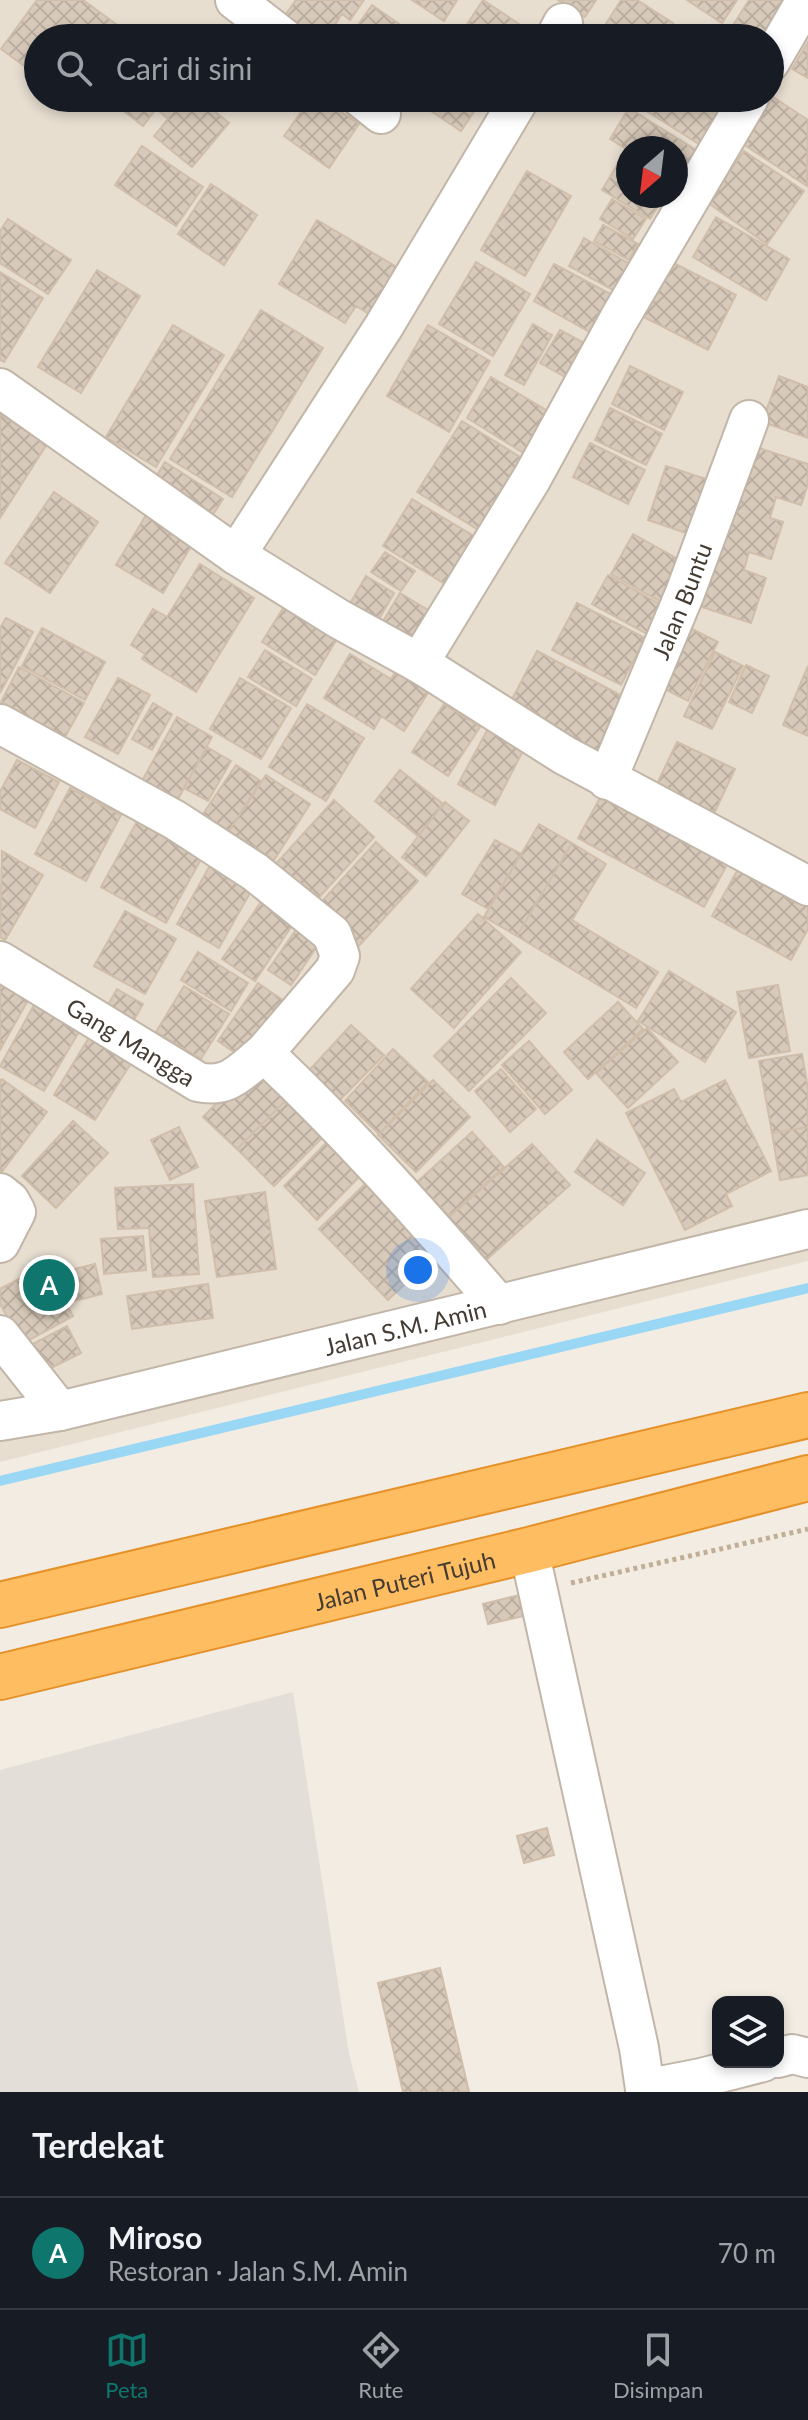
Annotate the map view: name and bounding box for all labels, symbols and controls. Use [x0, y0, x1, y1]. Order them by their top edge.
search box [24, 24, 784, 112]
icon: search [52, 46, 96, 90]
text: Cari di sini [116, 50, 253, 86]
north arrow [616, 136, 688, 208]
street label: Jalan Buntu [645, 539, 717, 663]
street label: Gang Mangga [62, 991, 201, 1092]
your location [398, 1250, 438, 1290]
pin: A [23, 1255, 75, 1315]
street label: Jalan S.M. Amin [321, 1293, 489, 1361]
street label: Jalan Puteri Tujuh [311, 1544, 498, 1616]
map controls [712, 1996, 784, 2068]
button: layers [712, 1996, 784, 2068]
text: Terdekat [32, 2124, 164, 2165]
text: Miroso [108, 2219, 202, 2255]
text: A [49, 2237, 67, 2269]
text: 70 m [718, 2237, 776, 2269]
text: Restoran · Jalan S.M. Amin [108, 2255, 408, 2287]
tab: Peta [105, 2328, 149, 2403]
tab: Rute [358, 2328, 403, 2403]
tab: Disimpan [613, 2328, 703, 2403]

